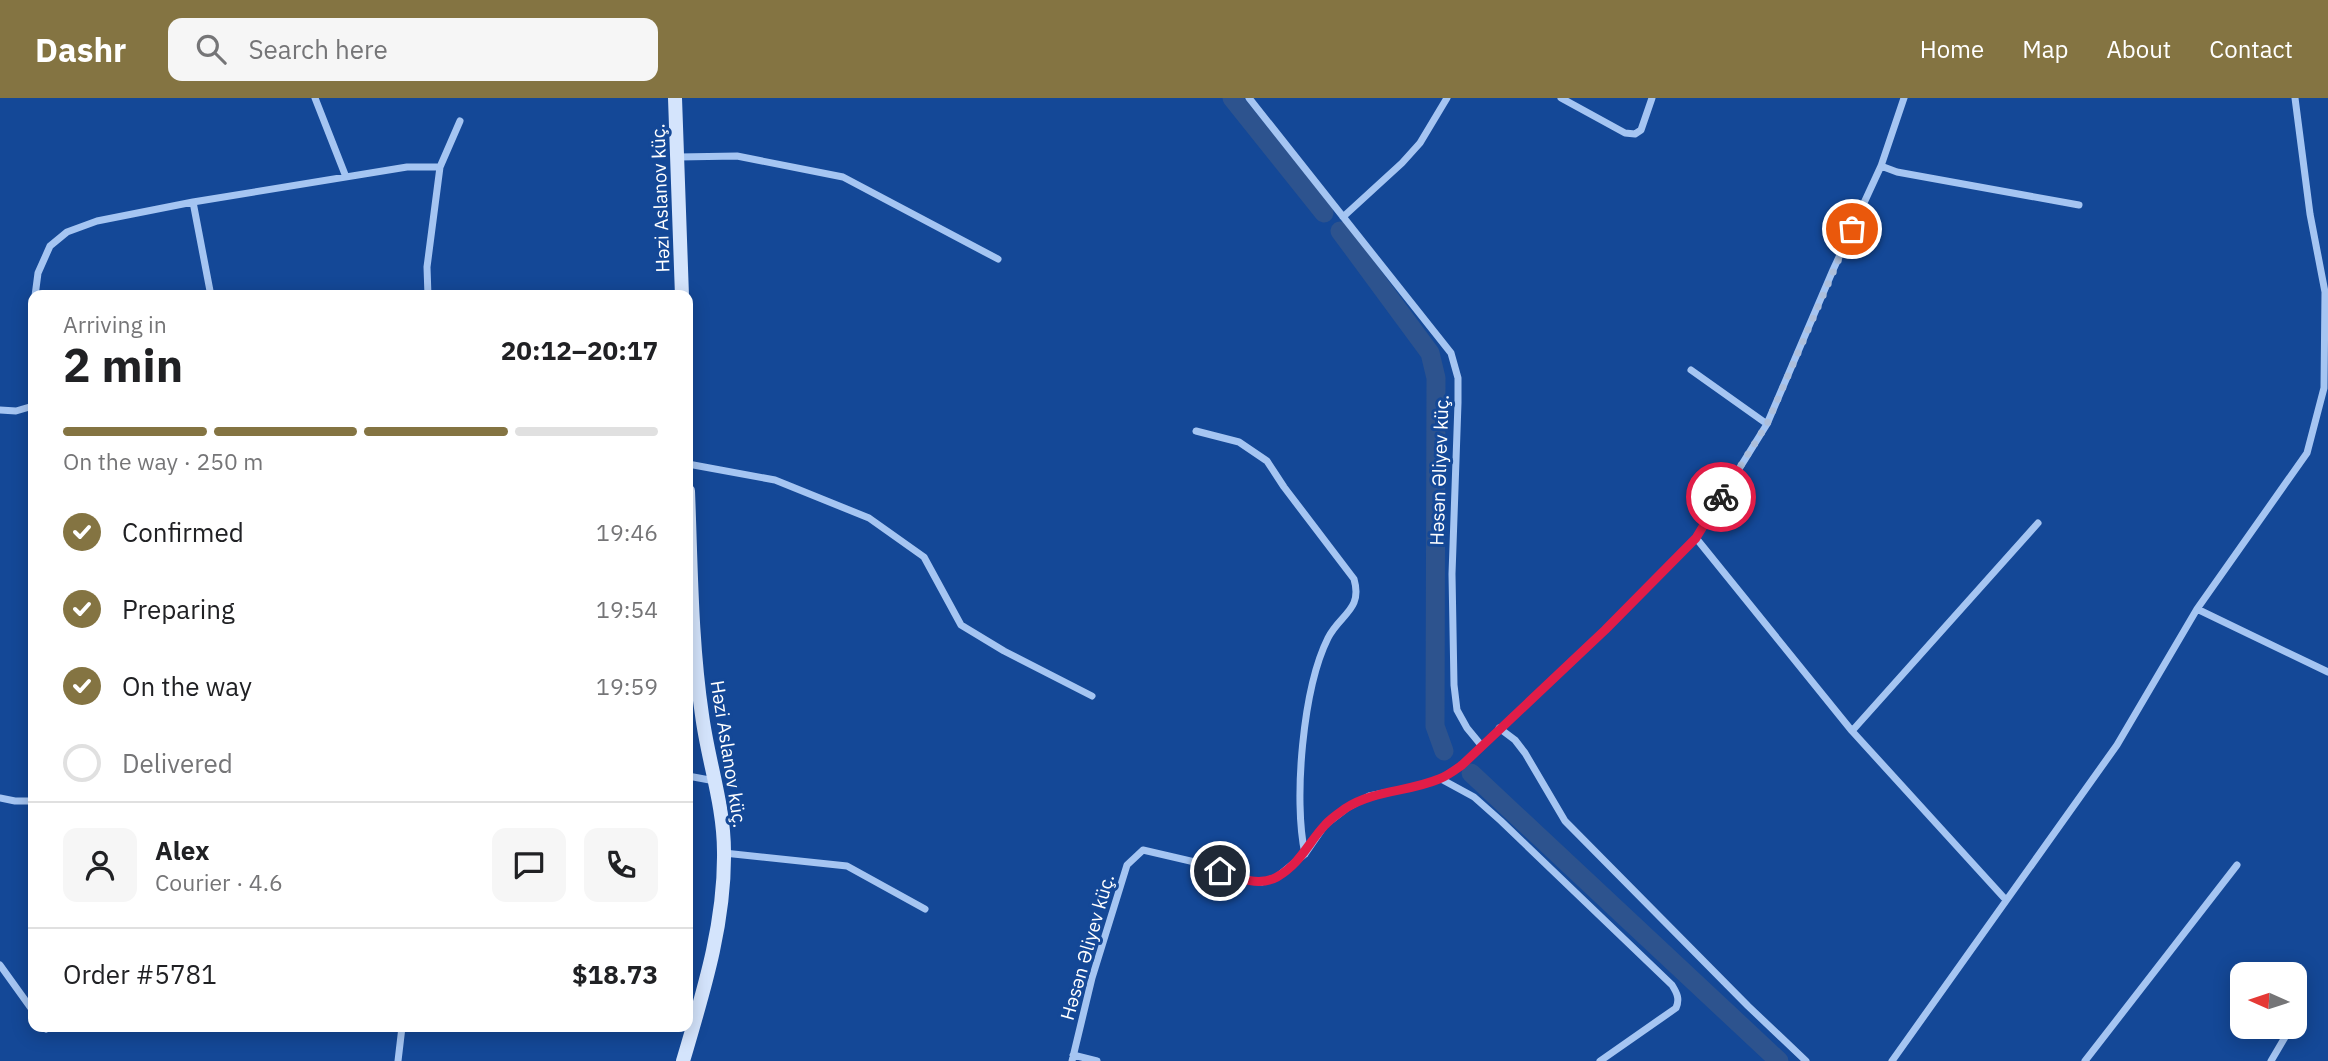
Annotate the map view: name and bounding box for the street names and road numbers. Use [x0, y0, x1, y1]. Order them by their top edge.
street label: Həzi Aslanov küç. [645, 123, 675, 273]
street label: Həsən Əliyev küç. [1424, 394, 1454, 546]
street label: Həzi Aslanov küç. [705, 679, 753, 829]
street label: Həsən Əliyev küç. [1055, 871, 1119, 1023]

